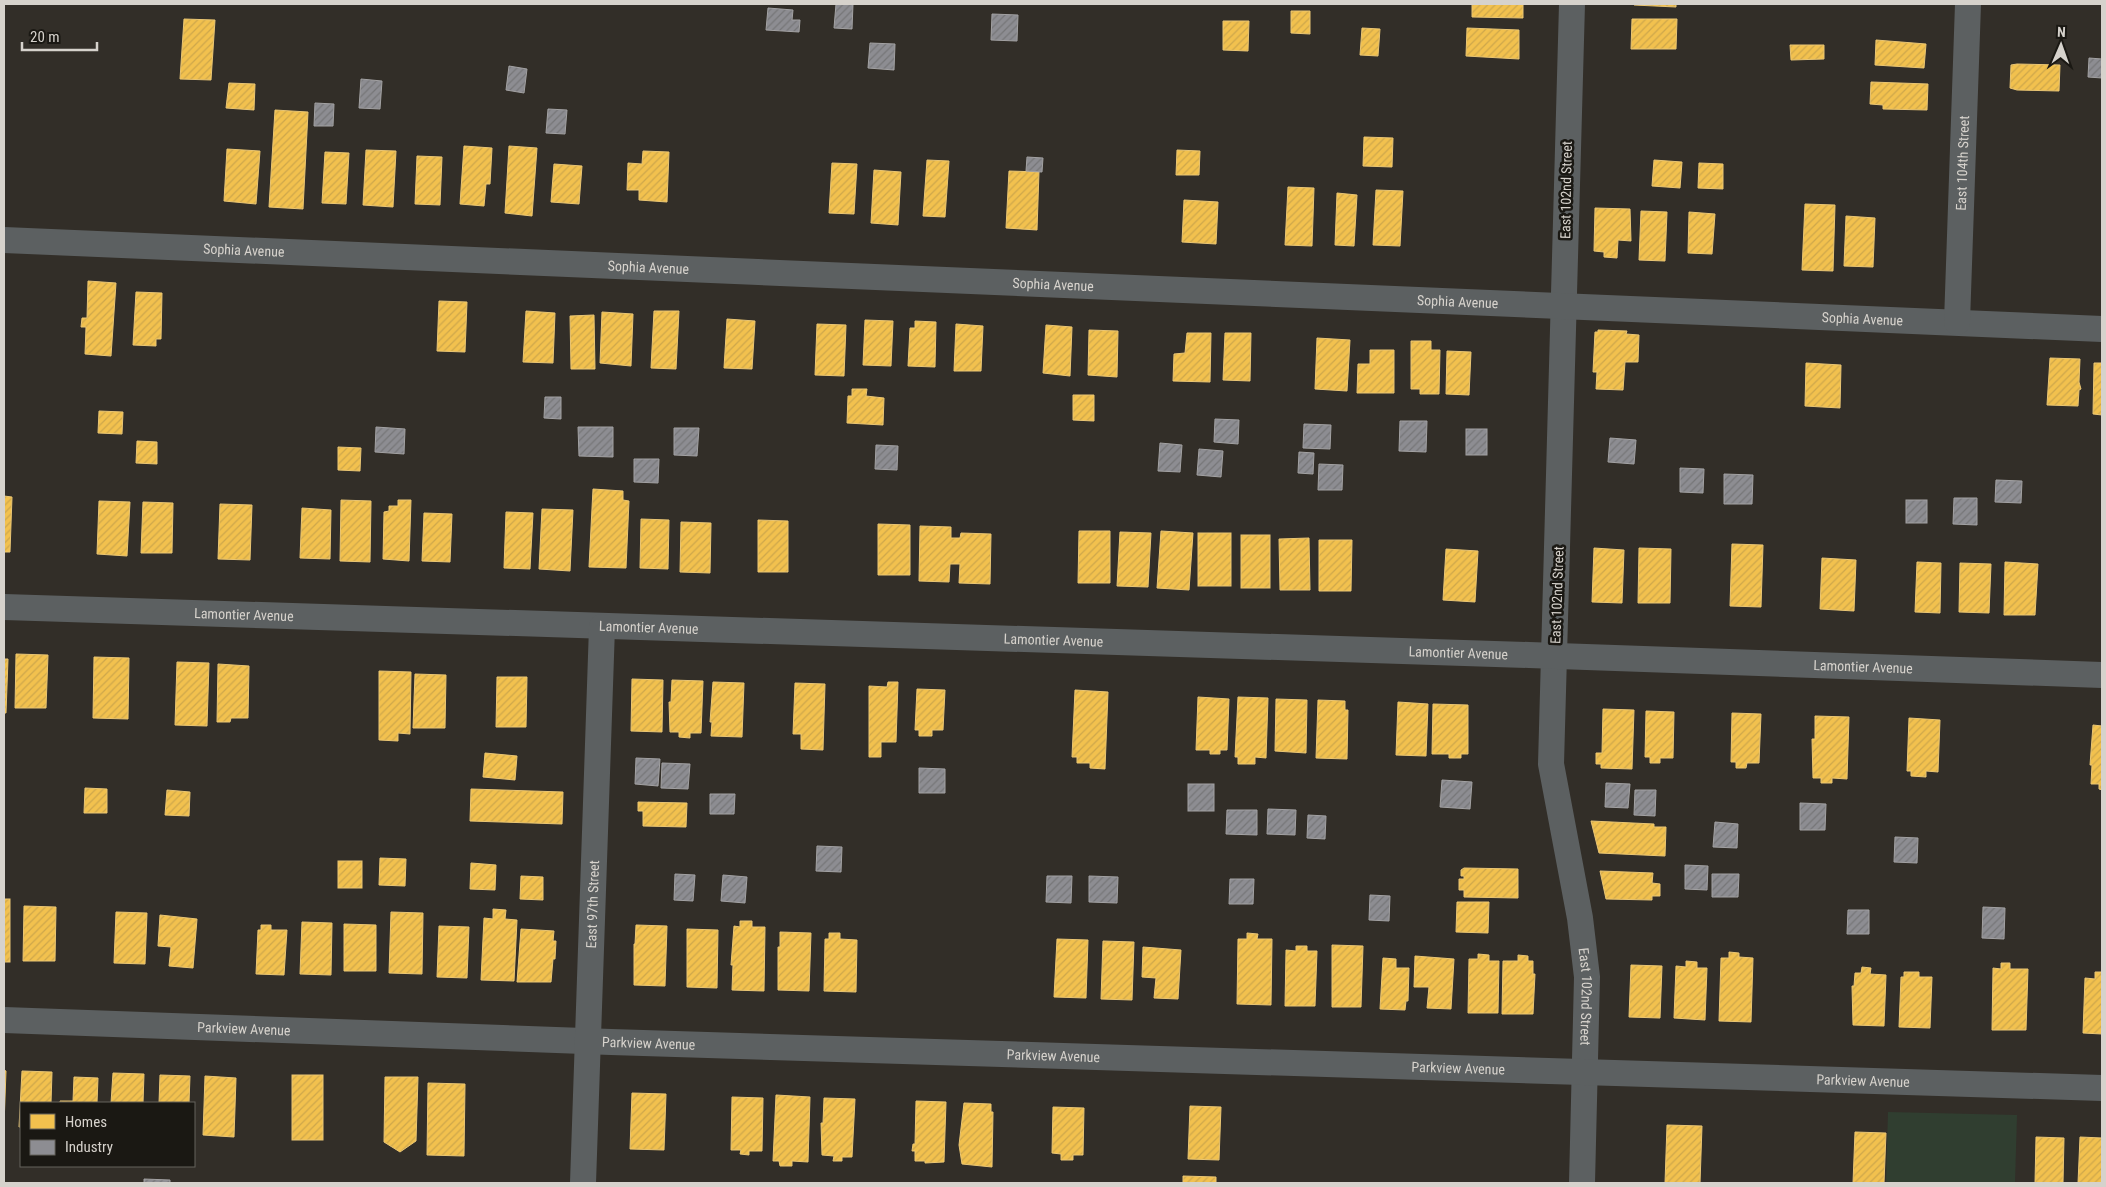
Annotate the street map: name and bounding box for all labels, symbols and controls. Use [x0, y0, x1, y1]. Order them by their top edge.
scale bar [22, 20, 98, 52]
north arrow [2036, 20, 2086, 70]
text: N [2057, 24, 2066, 40]
text: 20 m [30, 28, 60, 46]
street label: East 104th Street [1953, 115, 1972, 211]
street label: East 102nd Street [1557, 141, 1575, 239]
street label: Sophia Avenue [203, 240, 285, 260]
street label: Sophia Avenue [607, 258, 690, 277]
street label: Sophia Avenue [1012, 275, 1095, 294]
street label: Sophia Avenue [1417, 292, 1499, 311]
street label: Sophia Avenue [1821, 309, 1904, 329]
street label: East 102nd Street [1547, 546, 1567, 644]
street label: Lamontier Avenue [194, 605, 294, 624]
street label: Lamontier Avenue [599, 618, 699, 637]
street label: Lamontier Avenue [1004, 630, 1104, 650]
street label: Lamontier Avenue [1408, 643, 1509, 662]
street label: Lamontier Avenue [1813, 657, 1913, 676]
street label: East 97th Street [583, 860, 602, 949]
street label: East 102nd Street [1576, 947, 1595, 1046]
street label: Parkview Avenue [197, 1019, 291, 1038]
street label: Parkview Avenue [602, 1034, 696, 1053]
street label: Parkview Avenue [1006, 1046, 1101, 1065]
street label: Parkview Avenue [1411, 1059, 1506, 1078]
street label: Parkview Avenue [1816, 1071, 1910, 1090]
legend [20, 1102, 195, 1167]
text: Homes [65, 1113, 107, 1131]
text: Industry [65, 1138, 113, 1156]

